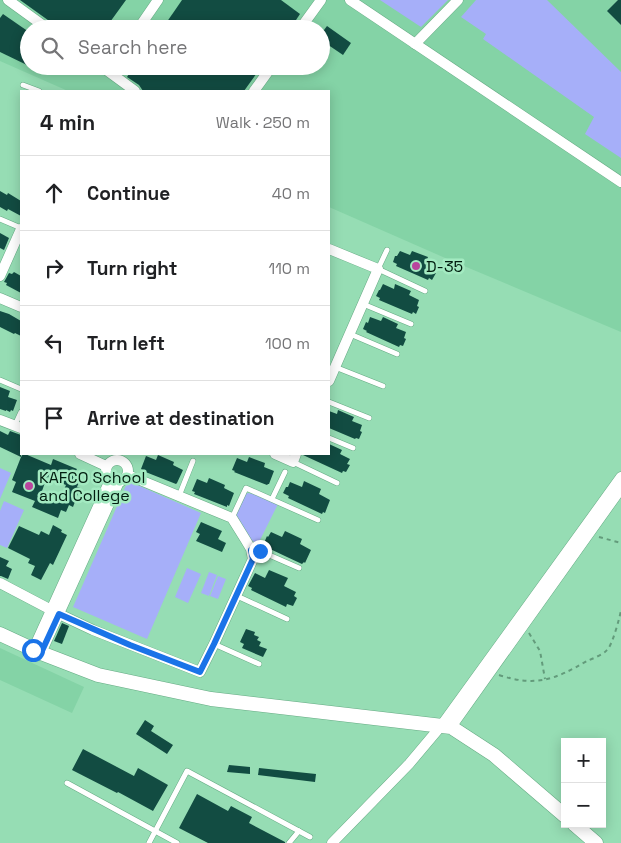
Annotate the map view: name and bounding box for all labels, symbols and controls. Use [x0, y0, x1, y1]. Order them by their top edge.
search box [20, 20, 330, 75]
icon: search [38, 34, 66, 62]
text: Search here [78, 35, 188, 60]
text: 4 min [40, 109, 95, 136]
text: Walk · 250 m [216, 112, 310, 133]
icon: ahead [40, 179, 68, 207]
text: Continue [87, 181, 170, 206]
text: 40 m [272, 183, 310, 204]
icon: right [40, 254, 68, 282]
text: Turn right [87, 256, 177, 281]
place label: D-35 [426, 256, 463, 277]
text: 110 m [268, 258, 310, 279]
marker: D-35 [410, 260, 422, 272]
icon: left [40, 329, 68, 357]
text: Turn left [87, 331, 165, 356]
text: 100 m [265, 333, 310, 354]
icon: arrive [40, 404, 68, 432]
text: Arrive at destination [87, 406, 275, 431]
place label: KAFCO School and College [39, 467, 145, 506]
marker: KAFCO School and College [23, 480, 35, 492]
route end [249, 540, 272, 563]
route start [22, 639, 45, 662]
map controls [561, 738, 606, 828]
button: + [561, 738, 606, 783]
button: − [561, 783, 606, 828]

